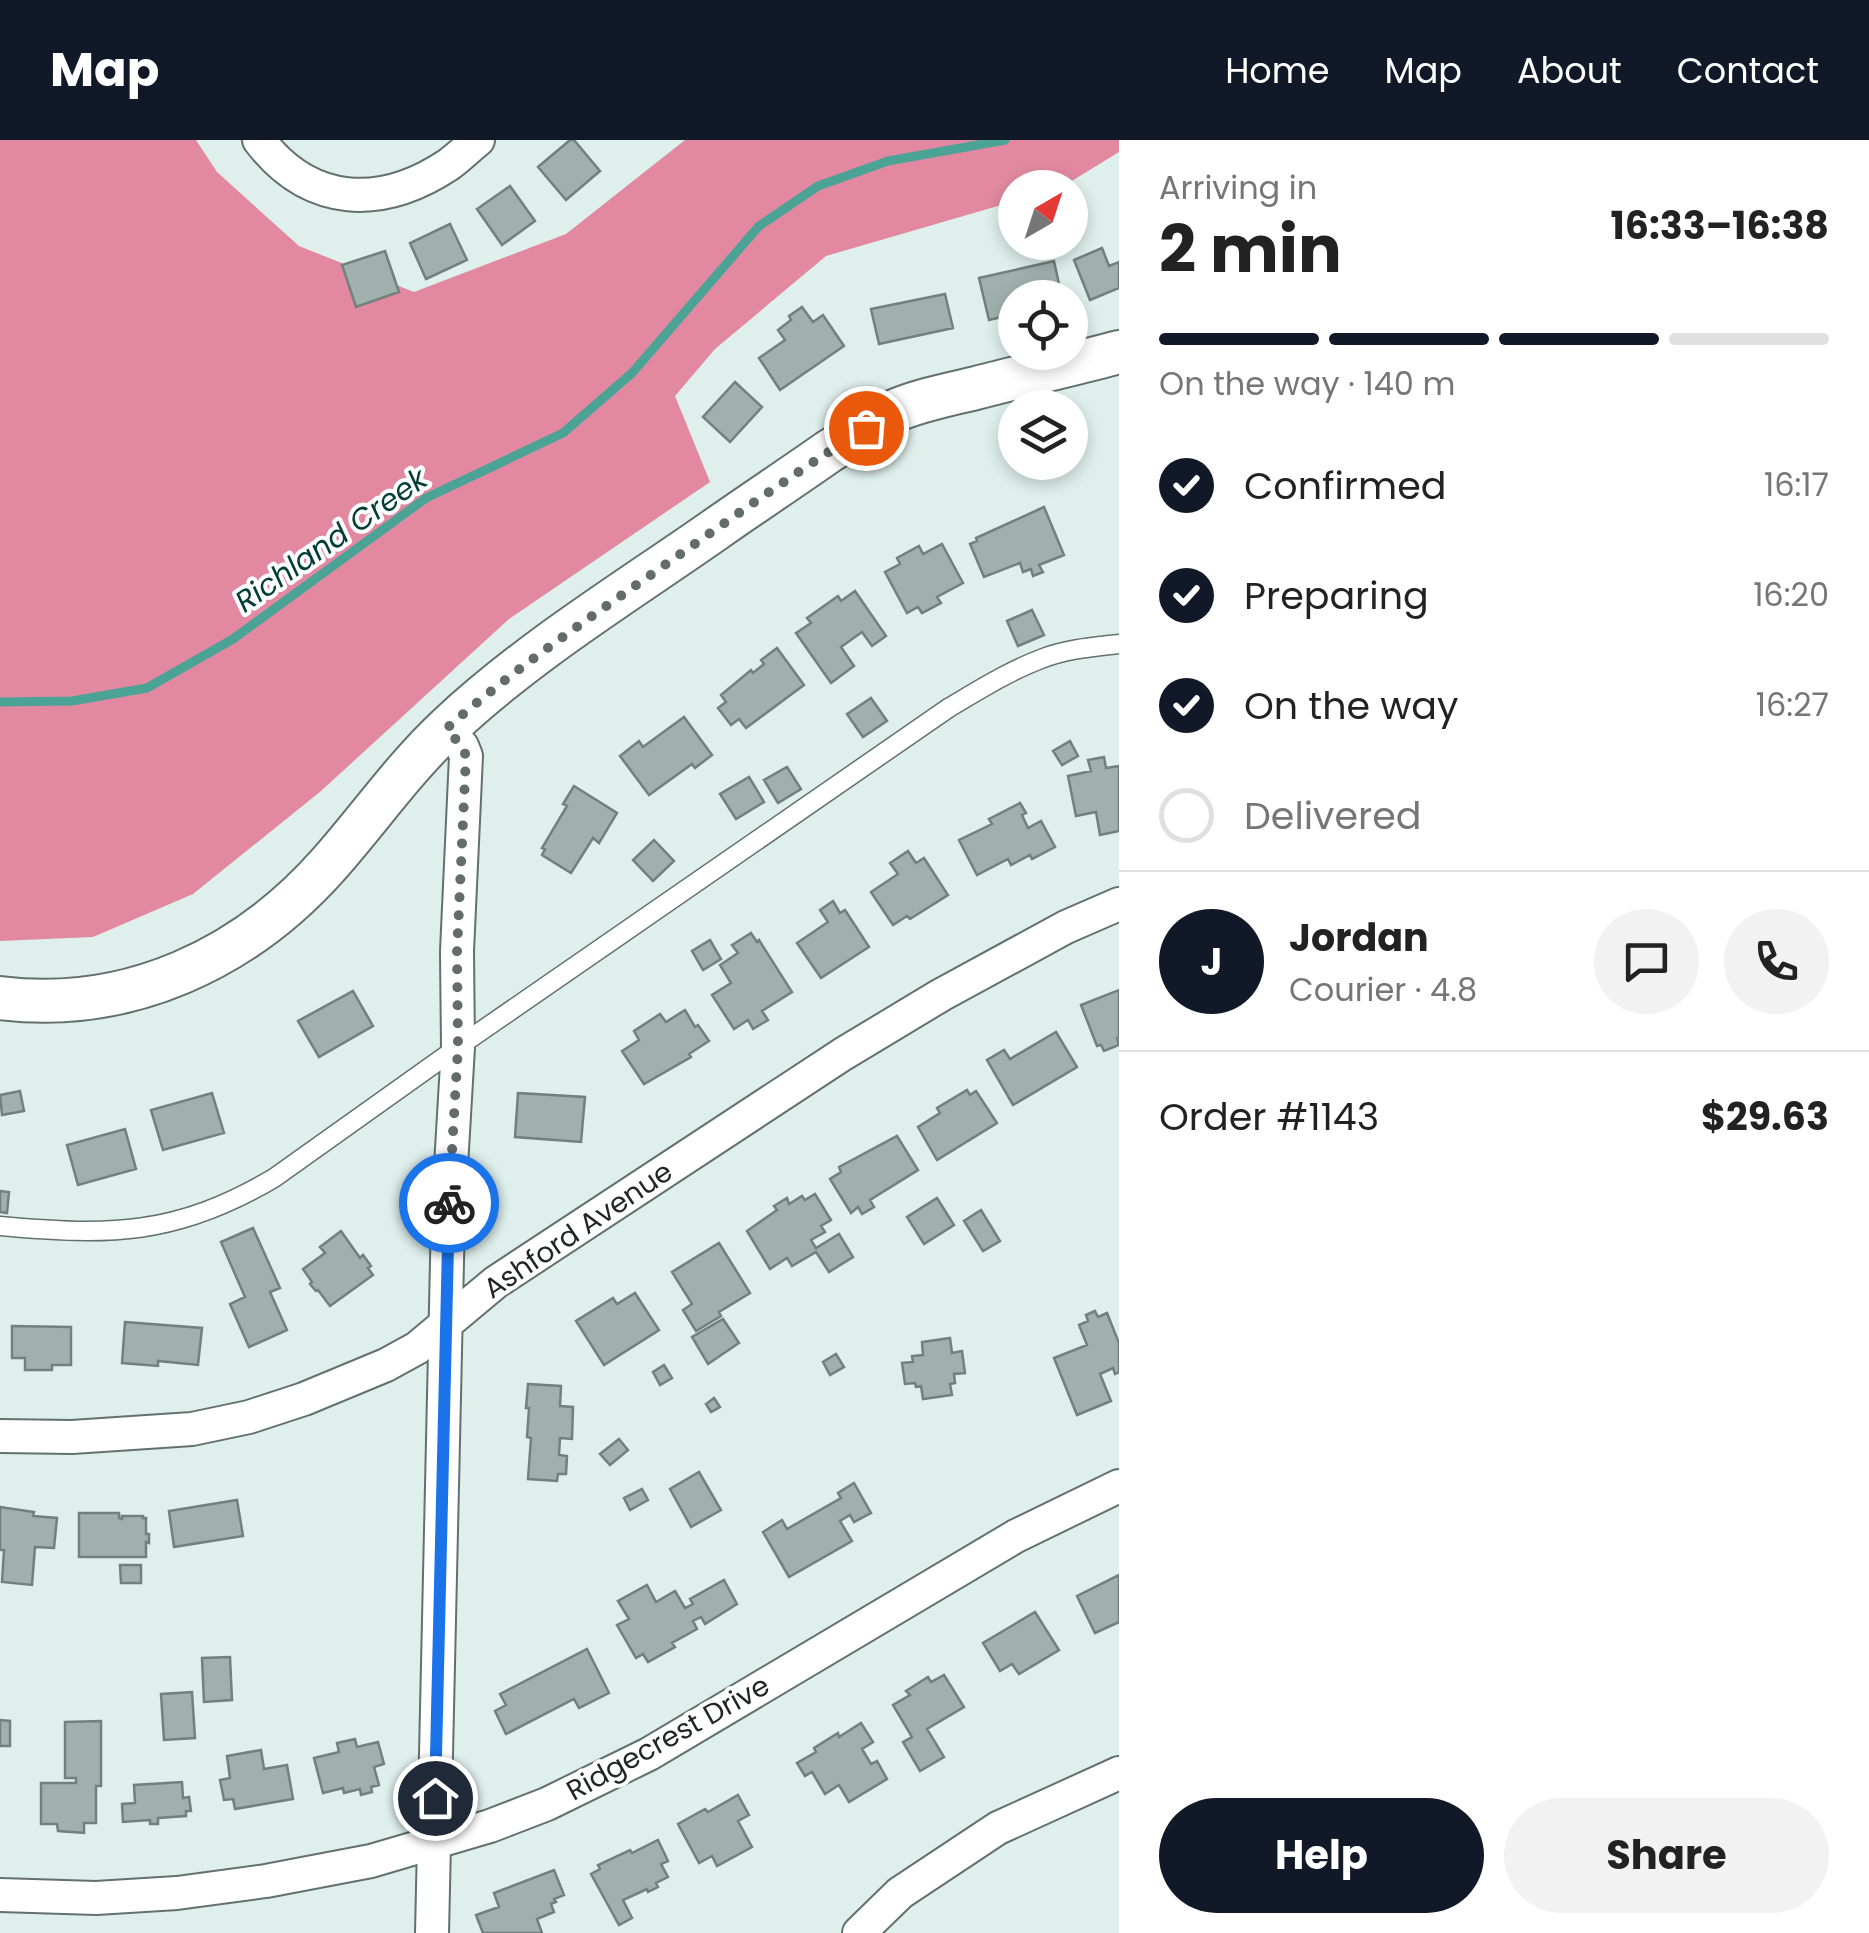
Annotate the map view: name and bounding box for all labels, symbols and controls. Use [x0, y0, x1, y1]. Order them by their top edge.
text: Map [50, 36, 159, 103]
text: Home [1225, 46, 1330, 95]
text: Map [1385, 46, 1462, 95]
text: About [1517, 46, 1622, 95]
text: Contact [1677, 46, 1819, 95]
text: Arriving in [1159, 165, 1317, 210]
north arrow [998, 170, 1088, 260]
map controls [998, 170, 1088, 480]
text: 16:33–16:38 [1610, 199, 1829, 252]
text: 2 min [1159, 204, 1342, 295]
button: locate [998, 280, 1088, 370]
text: On the way · 140 m [1159, 361, 1455, 406]
pin [824, 386, 909, 471]
button: layers [998, 390, 1088, 480]
icon: bag [839, 401, 894, 456]
water label: Richland Creek [226, 457, 437, 622]
icon: check [1159, 458, 1214, 513]
text: Confirmed [1244, 459, 1446, 512]
text: 16:17 [1764, 462, 1829, 507]
icon: check [1159, 568, 1214, 623]
text: Preparing [1244, 569, 1429, 622]
text: 16:20 [1753, 572, 1829, 617]
icon: check [1159, 678, 1214, 733]
text: On the way [1244, 679, 1458, 732]
text: 16:27 [1756, 682, 1829, 727]
text: Delivered [1244, 789, 1421, 842]
button: chat [1594, 909, 1699, 1014]
button: phone [1724, 909, 1829, 1014]
text: Jordan [1289, 911, 1429, 964]
text: J [1201, 935, 1222, 988]
text: Courier · 4.8 [1289, 967, 1477, 1012]
text: Order #1143 [1159, 1090, 1379, 1143]
text: $29.63 [1701, 1090, 1829, 1143]
street label: Ashford Avenue [476, 1152, 680, 1308]
courier [399, 1153, 499, 1253]
icon: bike [422, 1176, 477, 1231]
street label: Ridgecrest Drive [560, 1666, 776, 1810]
pin [393, 1756, 478, 1841]
icon: home [408, 1771, 463, 1826]
button: Help [1159, 1798, 1484, 1913]
button: Share [1504, 1798, 1829, 1913]

